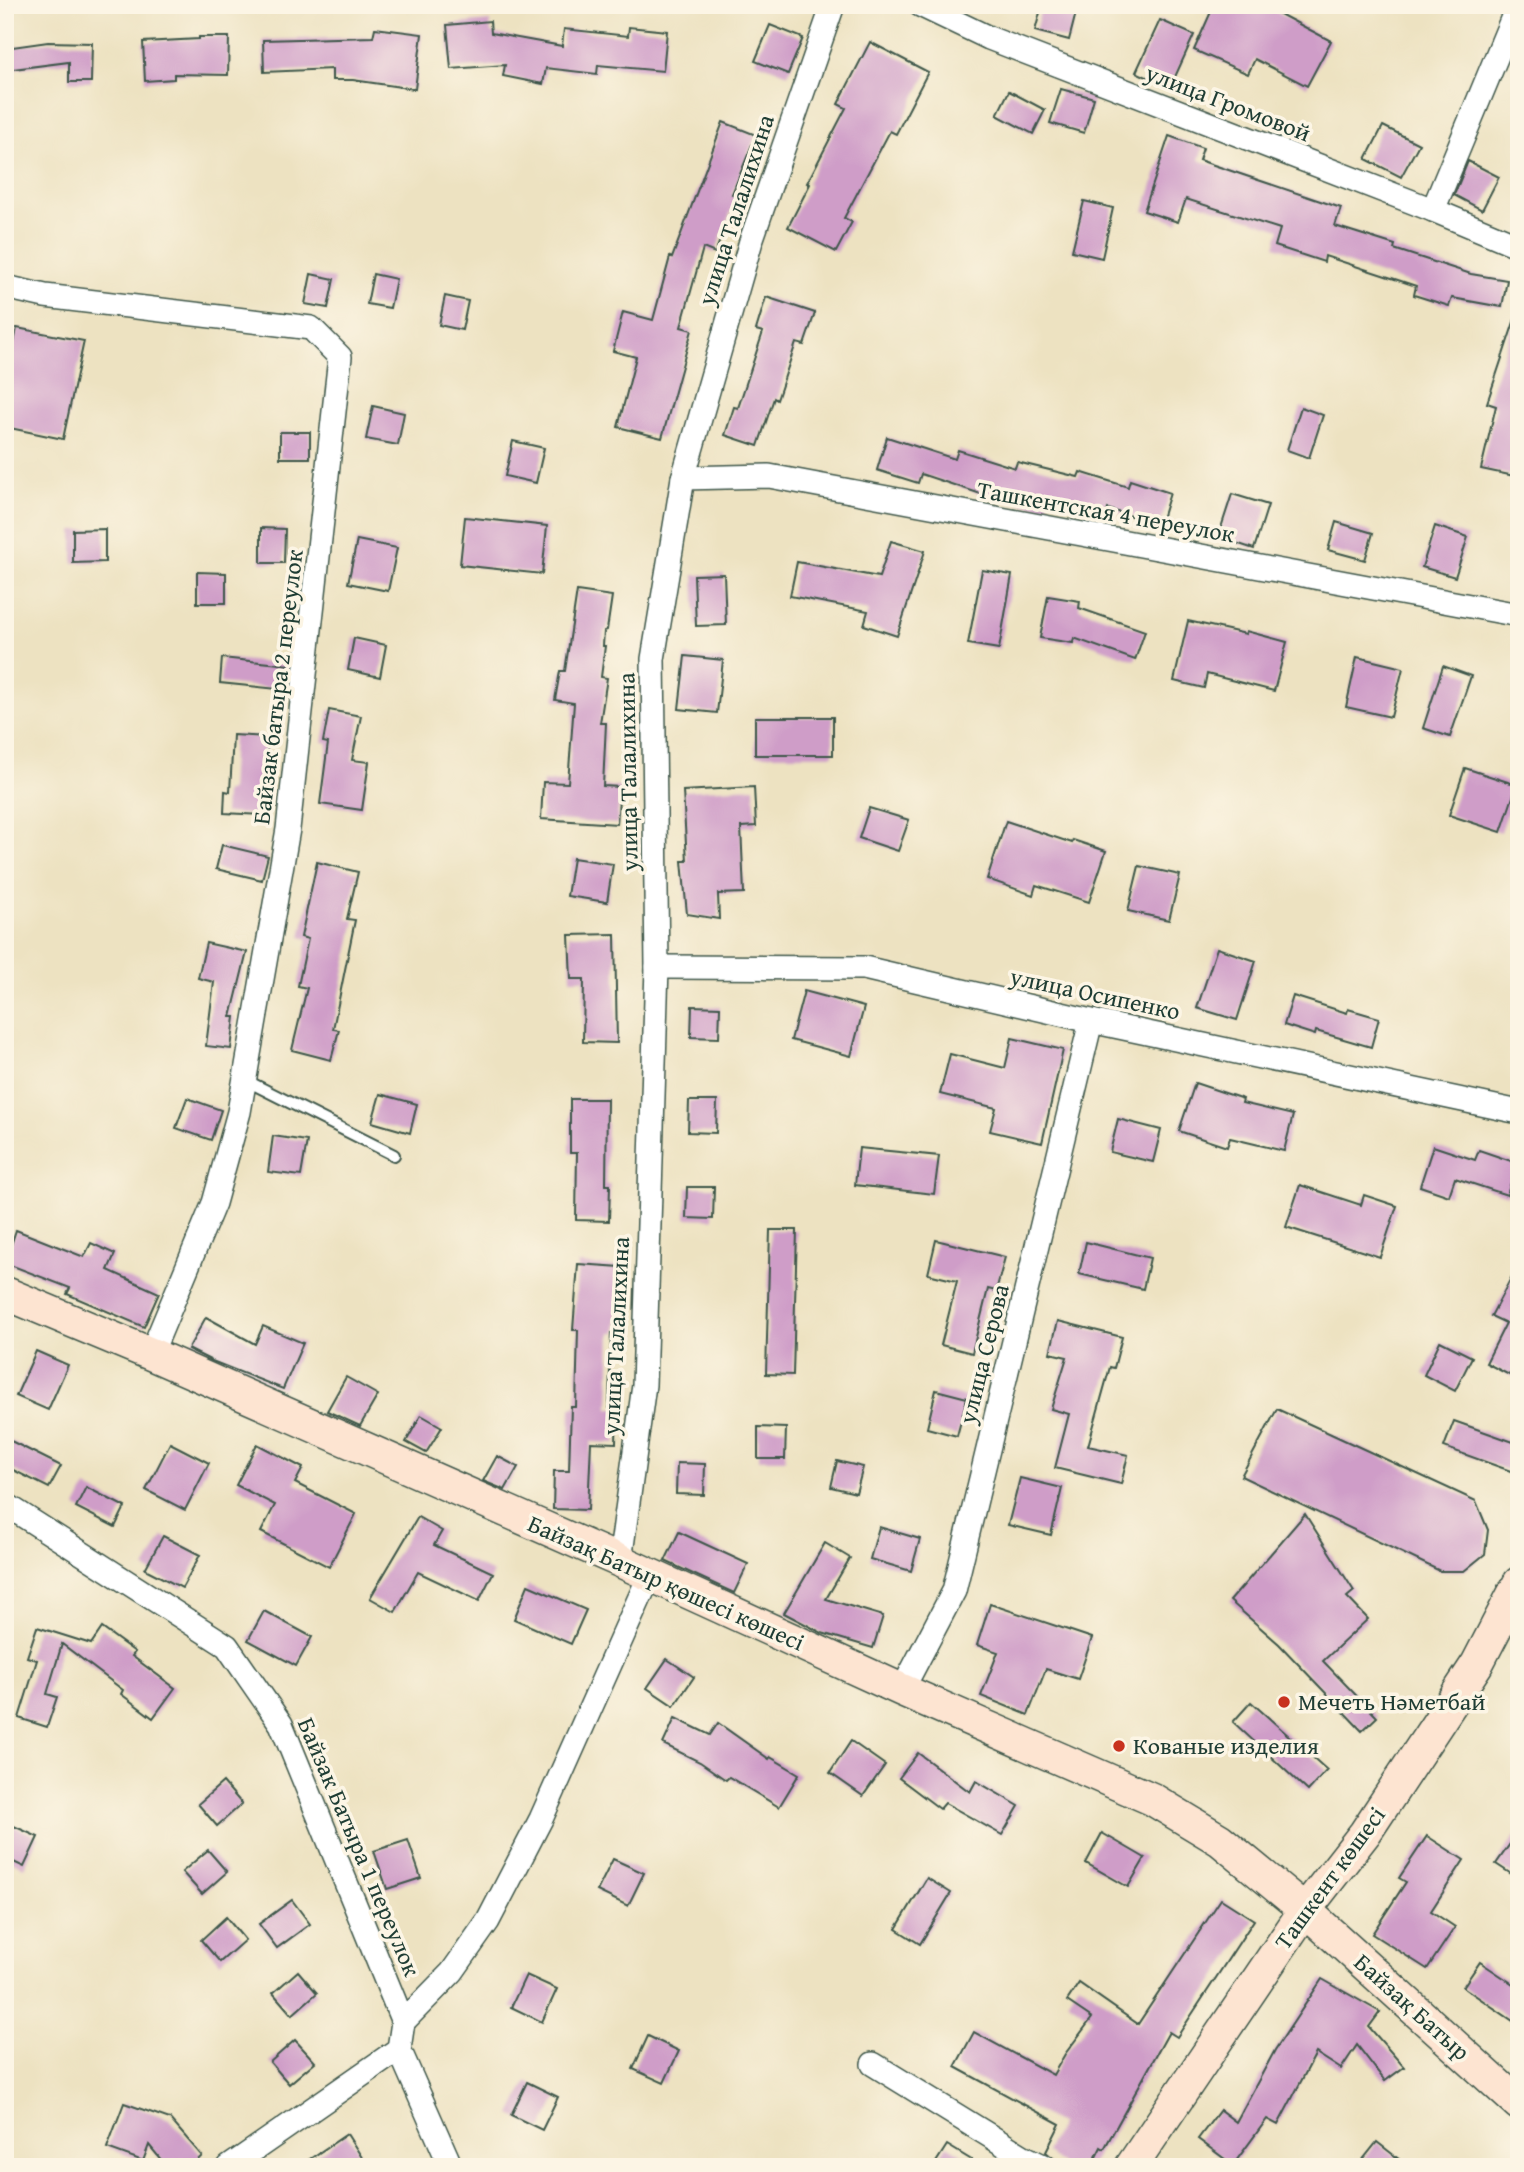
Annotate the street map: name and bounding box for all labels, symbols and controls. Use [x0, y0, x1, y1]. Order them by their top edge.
street label: улица Громовой [1140, 55, 1316, 150]
street label: улица Талалихина [688, 109, 783, 311]
street label: Ташкентская 4 переулок [975, 472, 1238, 551]
street label: Байзак батыра 2 переулок [243, 547, 312, 826]
street label: улица Талалихина [608, 672, 647, 873]
street label: улица Осипенко [1006, 958, 1183, 1029]
street label: улица Талалихина [593, 1235, 638, 1437]
street label: улица Серова [949, 1280, 1018, 1428]
street label: Байзақ Батыр қөшесі көшесі [522, 1506, 810, 1660]
place label: Мечеть Нәметбай [1298, 1684, 1486, 1719]
marker: Мечеть Нәметбай [1276, 1694, 1292, 1710]
street label: Байзак Батыра 1 переулок [289, 1712, 430, 1982]
place label: Кованые изделия [1133, 1728, 1319, 1763]
marker: Кованые изделия [1111, 1738, 1127, 1754]
street label: Ташкент көшесі [1266, 1799, 1394, 1956]
street label: Байзақ Батыр [1347, 1945, 1478, 2068]

